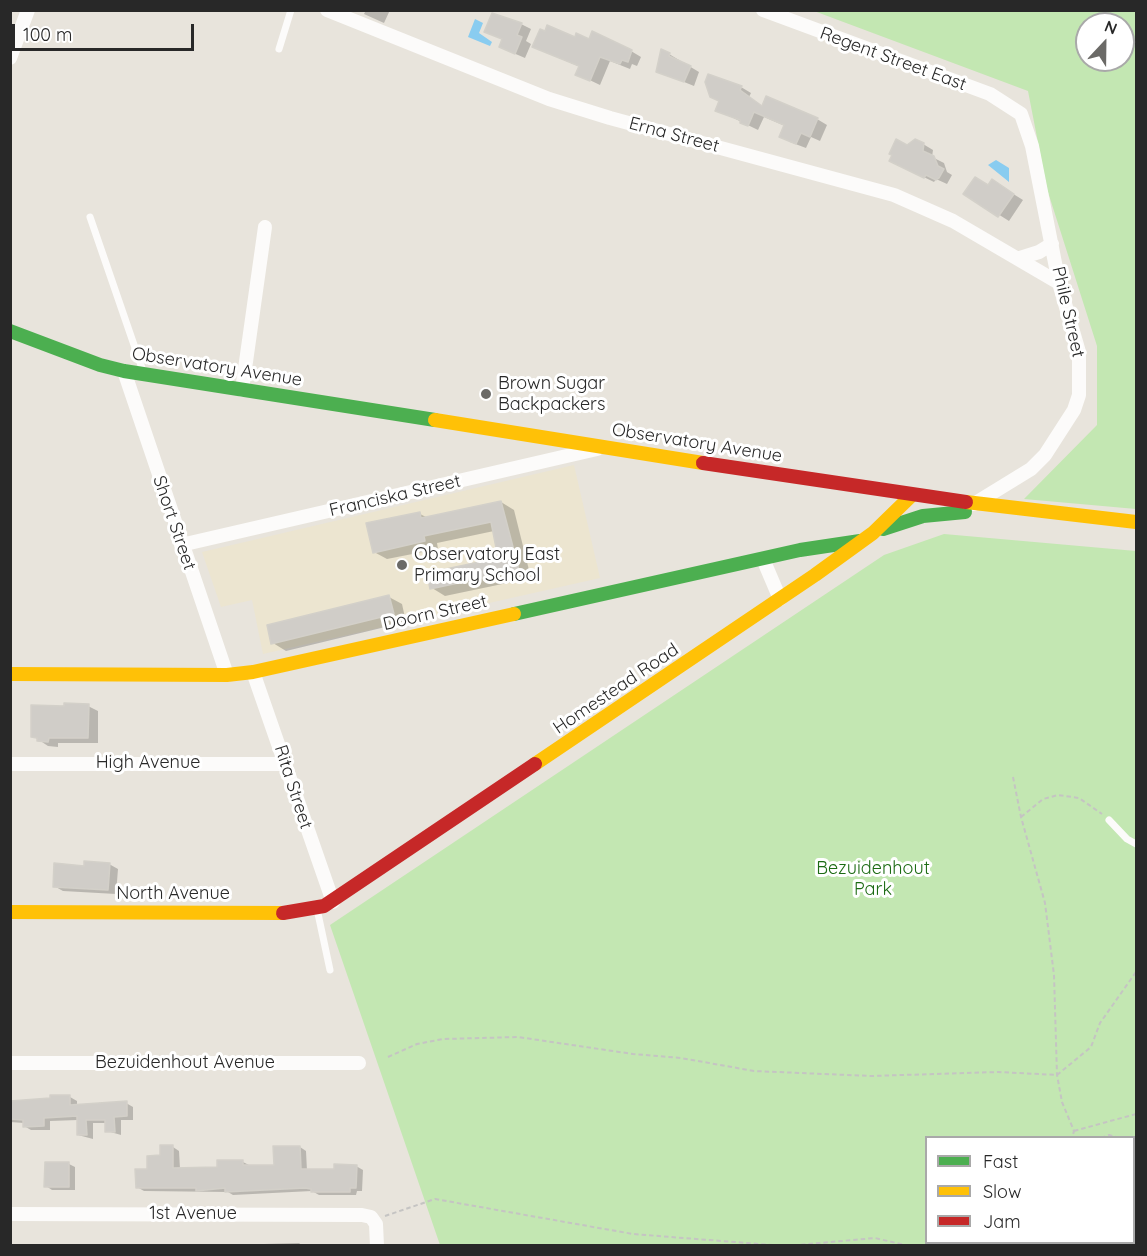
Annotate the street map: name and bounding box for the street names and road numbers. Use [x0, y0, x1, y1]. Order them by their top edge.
street label: Regent Street East [817, 22, 969, 96]
street label: Erna Street [626, 113, 722, 157]
street label: Phile Street [1047, 264, 1089, 360]
street label: Observatory Avenue [130, 343, 304, 391]
street label: Observatory Avenue [610, 419, 784, 467]
street label: Franciska Street [327, 470, 463, 522]
street label: Short Street [148, 473, 200, 573]
street label: Doorn Street [381, 591, 489, 635]
street label: Homestead Road [549, 639, 683, 739]
street label: Rita Street [269, 742, 317, 832]
street label: High Avenue [96, 752, 200, 774]
street label: North Avenue [116, 883, 230, 905]
street label: Bezuidenhout Avenue [95, 1052, 275, 1074]
street label: 1st Avenue [149, 1203, 237, 1225]

